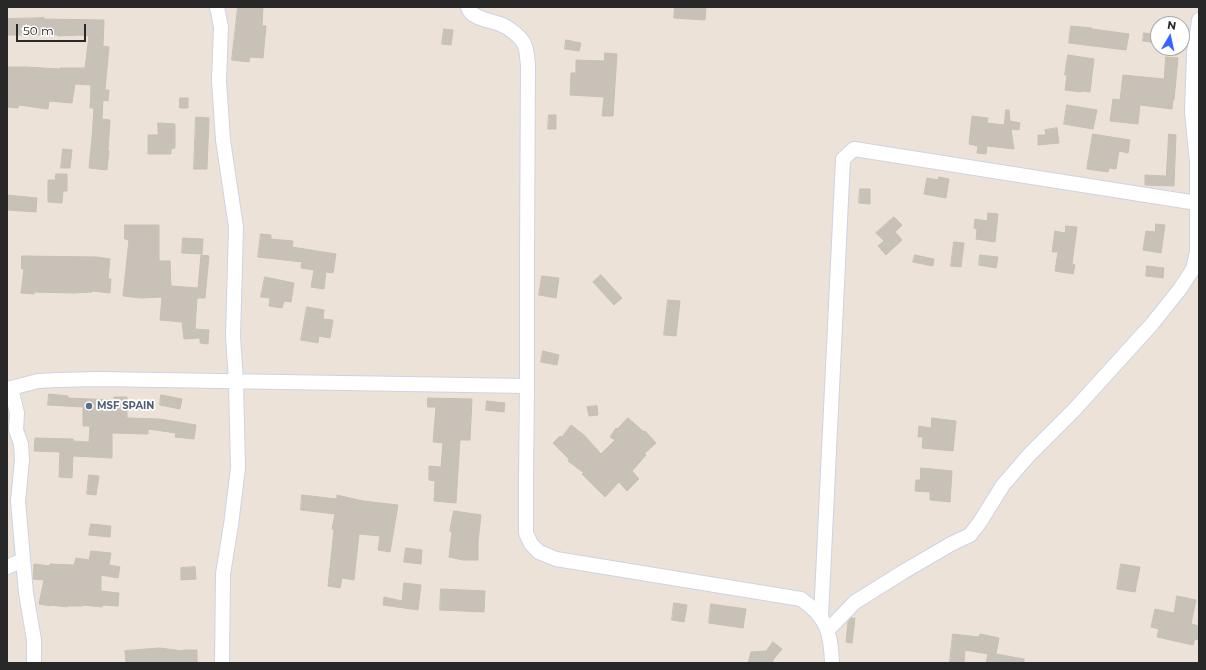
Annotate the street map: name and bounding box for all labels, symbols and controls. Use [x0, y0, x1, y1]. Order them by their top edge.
scale bar [18, 16, 88, 42]
north arrow [1150, 16, 1190, 56]
text: N [1166, 18, 1177, 33]
text: 50 m [23, 23, 54, 38]
place label: MSF SPAIN [97, 400, 154, 412]
marker: MSF SPAIN [84, 401, 94, 411]

